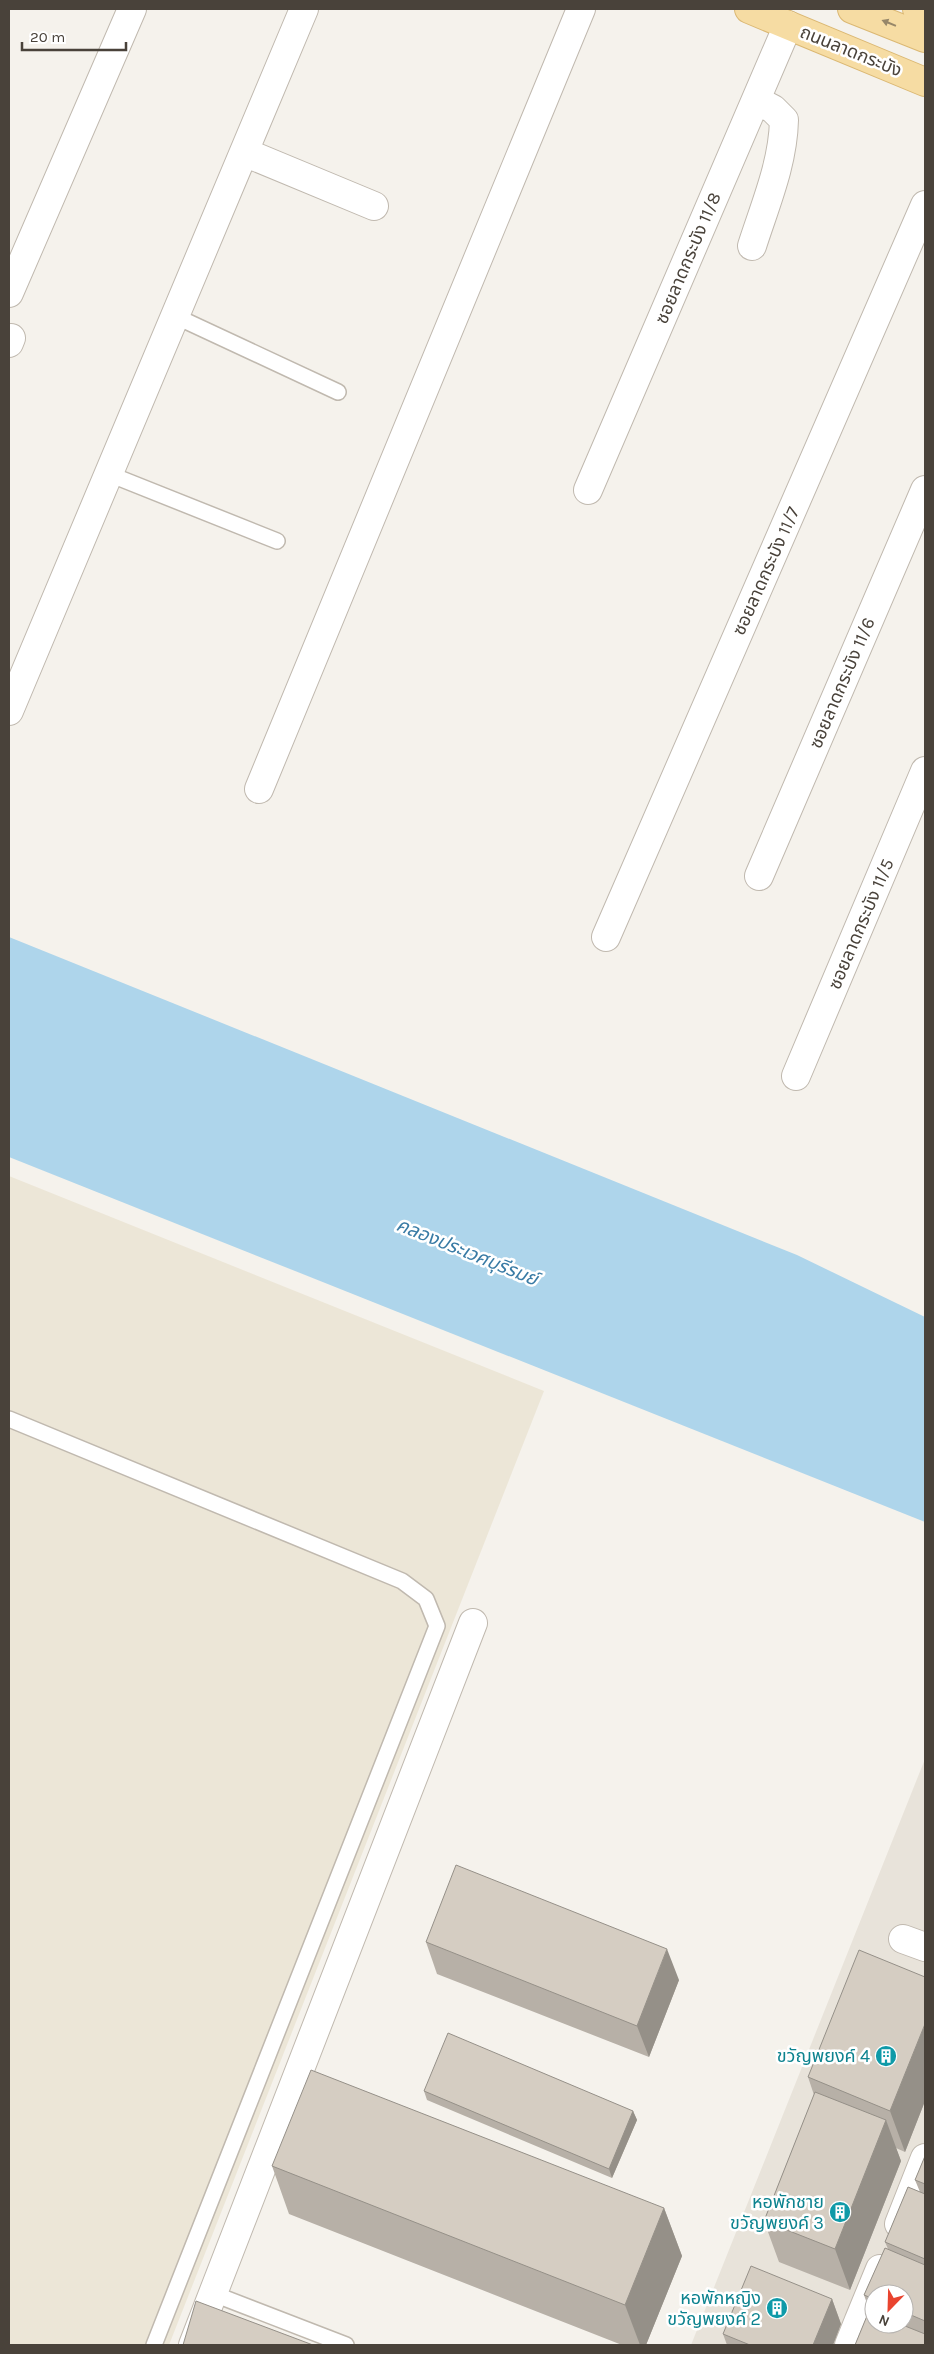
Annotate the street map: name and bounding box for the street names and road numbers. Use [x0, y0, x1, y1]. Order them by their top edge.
street label: ถนนลาดกระบัง [797, 21, 905, 81]
street label: ซอยลาดกระบัง 11/8 [650, 189, 726, 327]
street label: ซอยลาดกระบัง 11/7 [728, 503, 804, 639]
street label: ซอยลาดกระบัง 11/6 [804, 614, 880, 752]
street label: ซอยลาดกระบัง 11/5 [824, 855, 898, 993]

